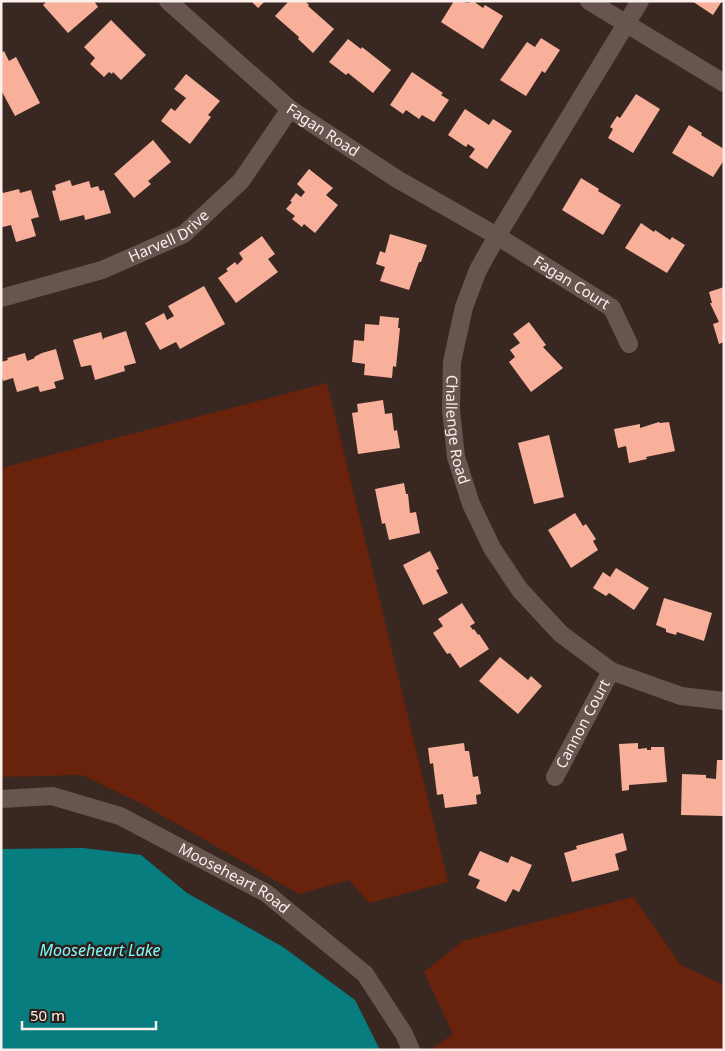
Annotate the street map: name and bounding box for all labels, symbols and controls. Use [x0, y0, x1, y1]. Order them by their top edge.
street label: Fagan Road [283, 98, 363, 161]
street label: Harvell Drive [125, 205, 213, 266]
street label: Fagan Court [530, 250, 615, 314]
street label: Challenge Road [442, 375, 475, 486]
street label: Cannon Court [550, 675, 614, 772]
street label: Mooseheart Road [175, 838, 294, 917]
water label: Mooseheart Lake [40, 939, 160, 961]
scale bar [22, 998, 156, 1030]
text: 50 m [30, 1005, 65, 1025]

